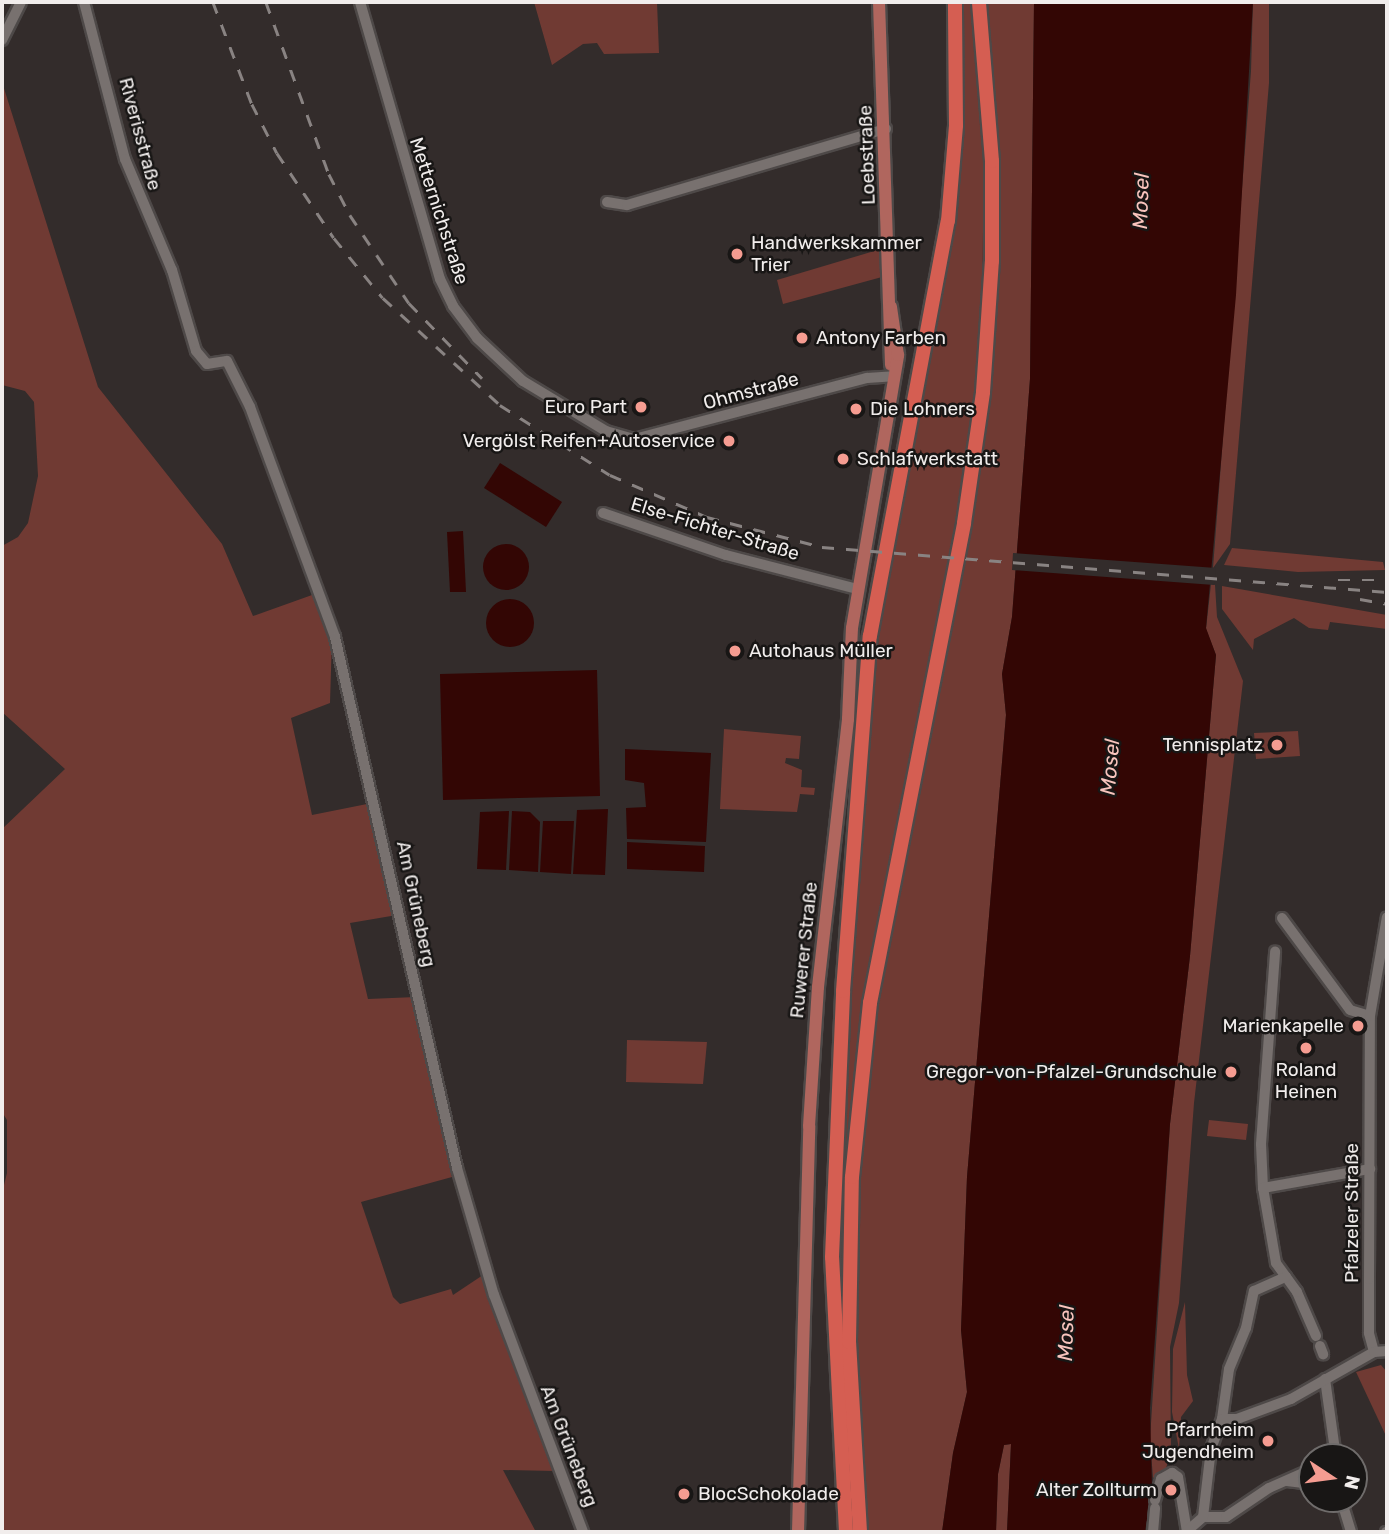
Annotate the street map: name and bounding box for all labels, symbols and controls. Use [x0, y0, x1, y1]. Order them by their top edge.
street label: Riverisstraße [114, 75, 166, 193]
street label: Loebstraße [854, 105, 880, 205]
street label: Metternichstraße [405, 135, 473, 287]
water label: Mosel [1127, 172, 1155, 230]
place label: Handwerkskammer Trier [751, 232, 922, 276]
marker: Handwerkskammer Trier [729, 246, 745, 262]
place label: Antony Farben [816, 327, 947, 349]
marker: Antony Farben [794, 330, 810, 346]
street label: Ohmstraße [701, 367, 801, 415]
place label: Euro Part [544, 396, 627, 418]
place label: Die Lohners [870, 398, 975, 420]
marker: Euro Part [633, 399, 649, 415]
marker: Die Lohners [848, 401, 864, 417]
place label: Vergölst Reifen+Autoservice [462, 430, 715, 452]
marker: Vergölst Reifen+Autoservice [721, 433, 737, 449]
place label: Schlafwerkstatt [857, 448, 998, 470]
marker: Schlafwerkstatt [835, 451, 851, 467]
street label: Else-Fichter-Straße [628, 492, 802, 566]
place label: Autohaus Müller [749, 640, 893, 662]
marker: Autohaus Müller [727, 643, 743, 659]
place label: Tennisplatz [1162, 734, 1263, 756]
marker: Tennisplatz [1269, 737, 1285, 753]
water label: Mosel [1095, 738, 1125, 796]
street label: Am Grüneberg [392, 839, 440, 969]
street label: Ruwerer Straße [785, 880, 823, 1020]
place label: Marienkapelle [1223, 1015, 1344, 1037]
marker: Marienkapelle [1350, 1018, 1366, 1034]
marker: Roland Heinen [1298, 1040, 1314, 1056]
place label: Roland Heinen [1275, 1059, 1337, 1103]
place label: Gregor-von-Pfalzel-Grundschule [926, 1061, 1217, 1083]
marker: Gregor-von-Pfalzel-Grundschule [1223, 1064, 1239, 1080]
street label: Pfalzeler Straße [1341, 1143, 1363, 1283]
water label: Mosel [1052, 1304, 1080, 1362]
street label: Am Grüneberg [535, 1382, 603, 1510]
place label: Pfarrheim Jugendheim [1142, 1419, 1254, 1463]
marker: Pfarrheim Jugendheim [1260, 1433, 1276, 1449]
north arrow [1298, 1443, 1368, 1513]
text: N [1339, 1473, 1365, 1492]
place label: Alter Zollturm [1035, 1479, 1157, 1501]
marker: Alter Zollturm [1163, 1482, 1179, 1498]
place label: BlocSchokolade [698, 1483, 839, 1505]
marker: BlocSchokolade [676, 1486, 692, 1502]

